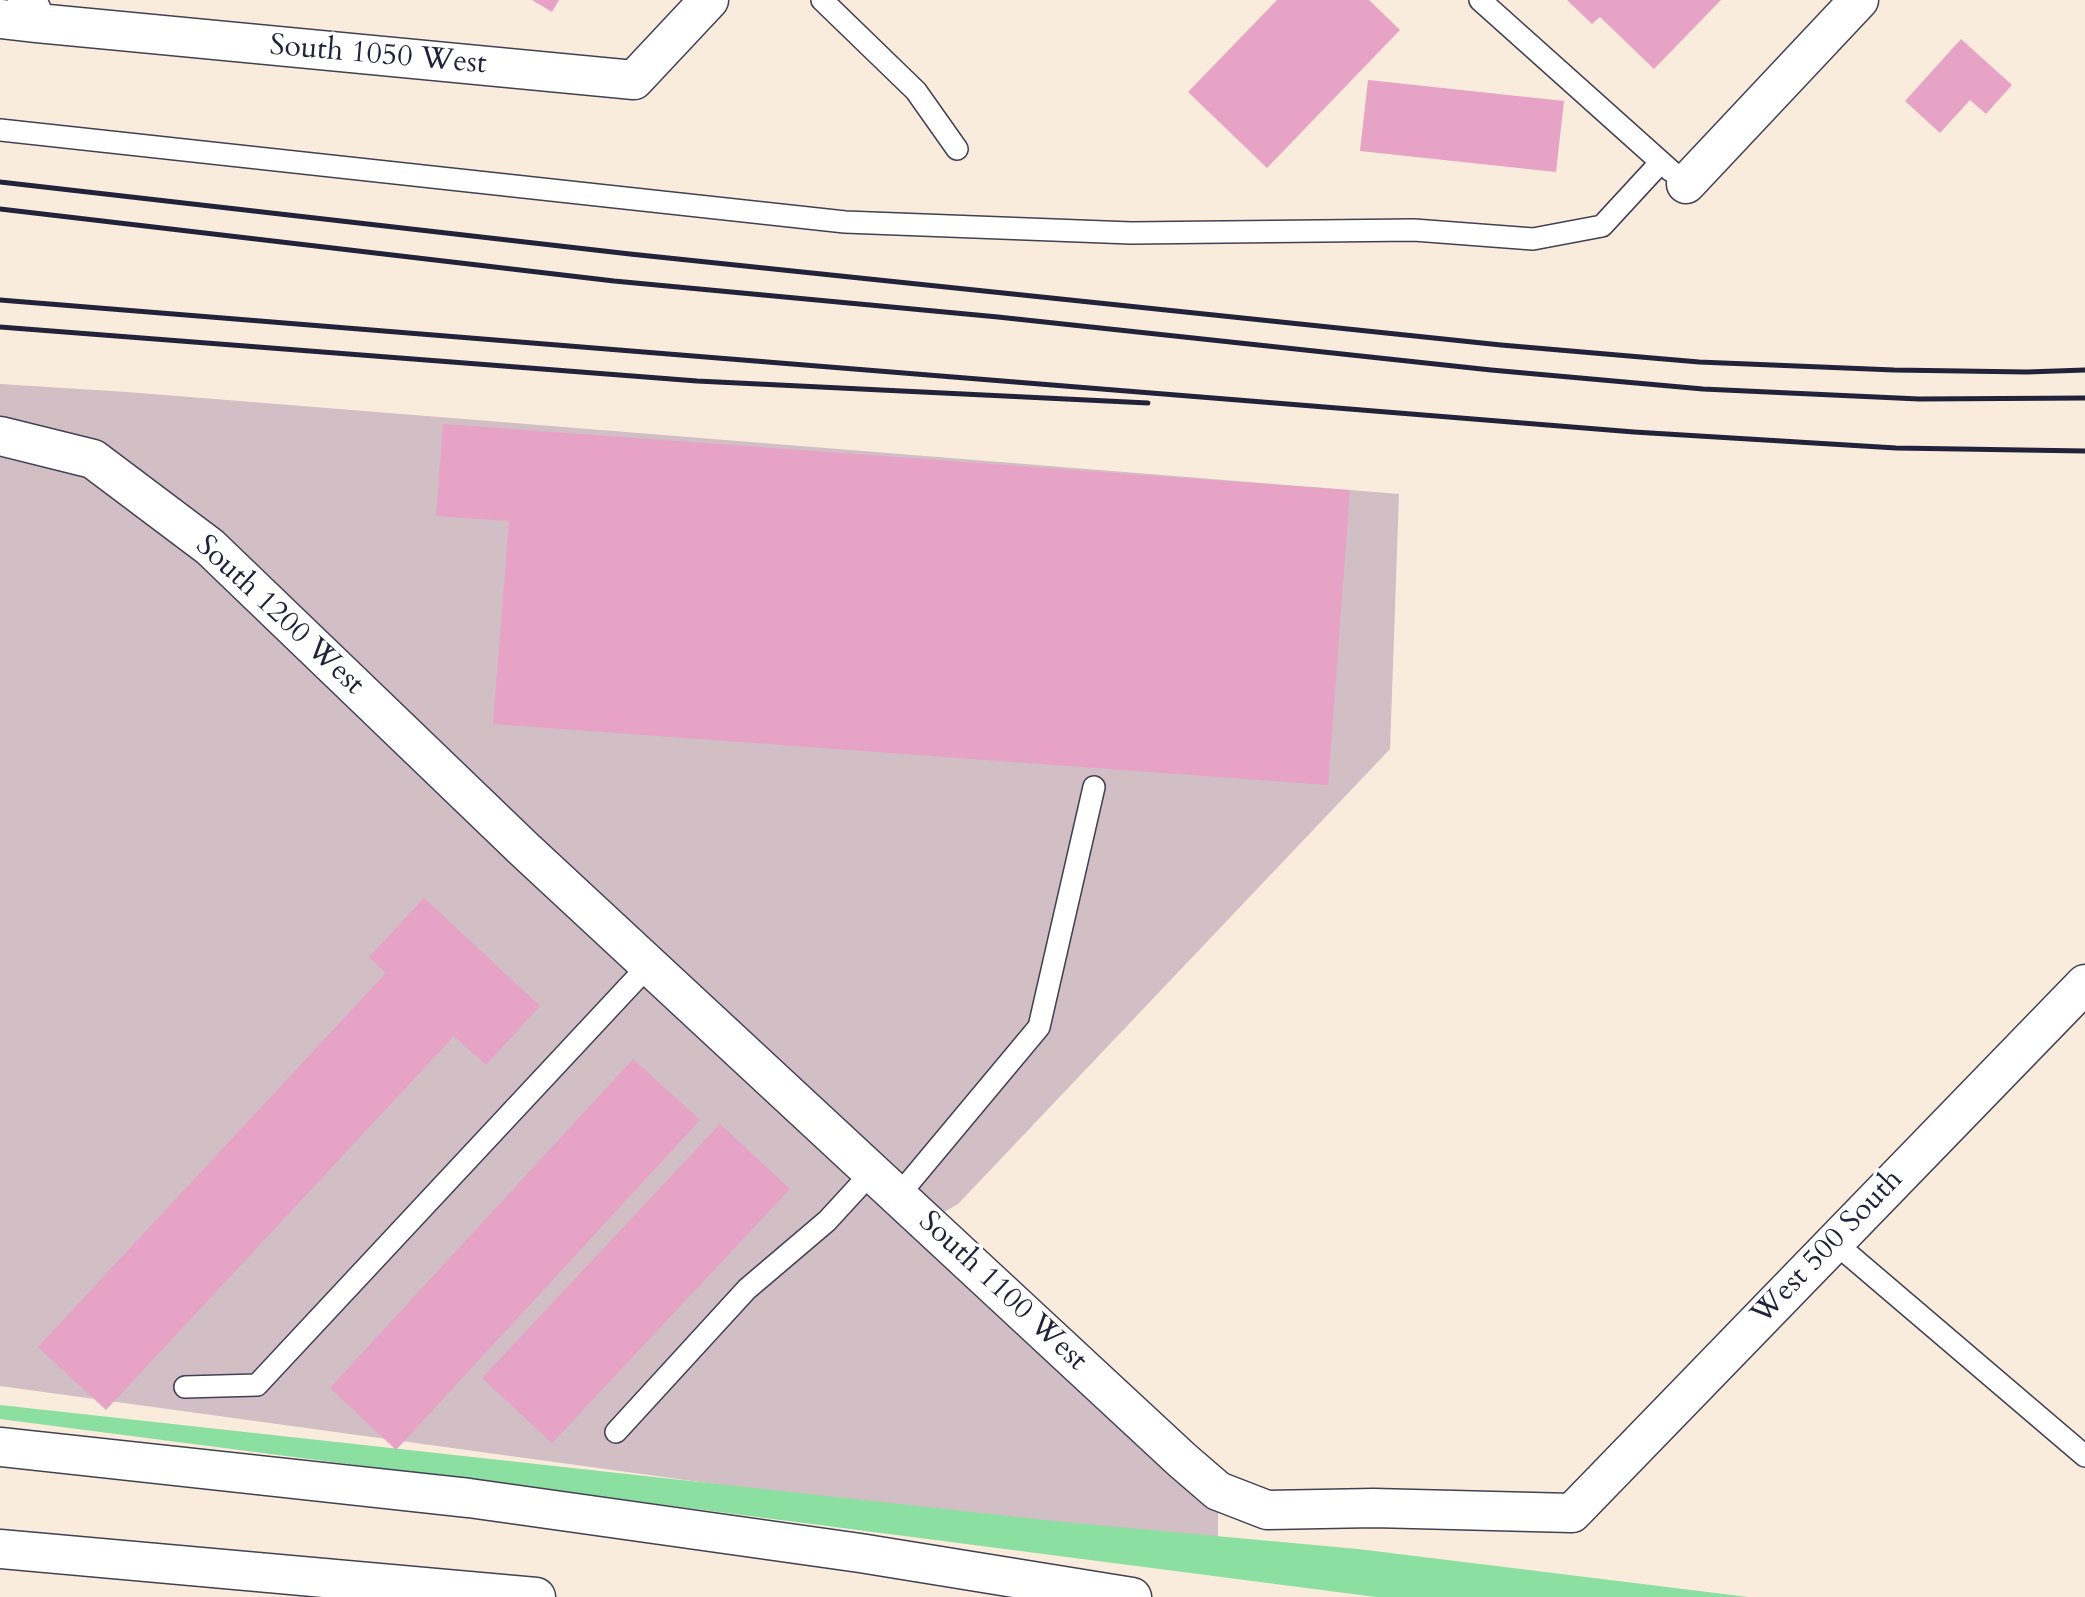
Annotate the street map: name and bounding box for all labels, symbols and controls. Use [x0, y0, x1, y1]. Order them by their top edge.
street label: South 1050 West [268, 29, 488, 83]
street label: South 1200 West [187, 529, 371, 703]
street label: West 500 South [1745, 1163, 1911, 1333]
street label: South 1100 West [910, 1205, 1094, 1379]

